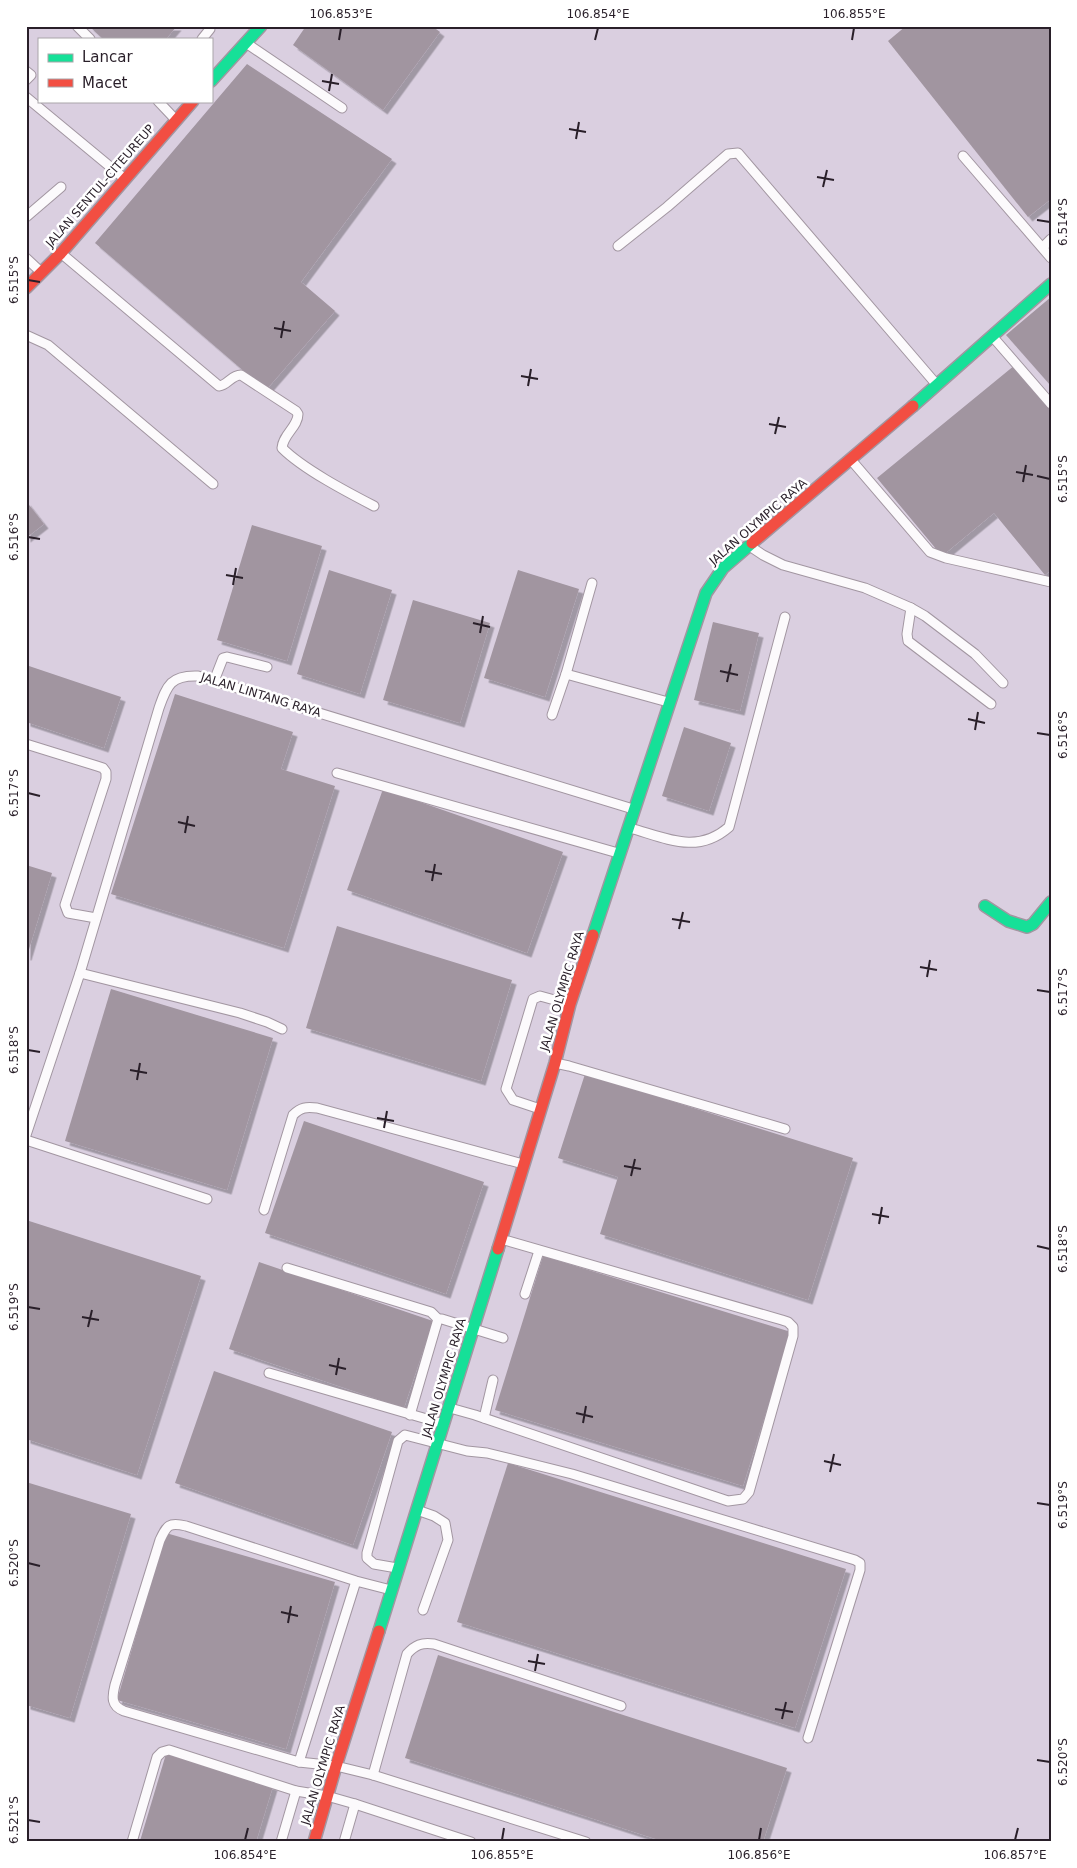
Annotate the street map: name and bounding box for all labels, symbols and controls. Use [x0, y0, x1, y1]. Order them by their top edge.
text: 106.853°E [309, 7, 373, 21]
text: 106.854°E [566, 7, 630, 21]
text: 106.855°E [822, 7, 886, 21]
legend [38, 38, 212, 102]
text: Lancar [82, 48, 133, 66]
text: Macet [82, 74, 128, 92]
street label: JALAN SENTUL-CITEUREUP [42, 122, 157, 251]
text: 6.514°S [1056, 198, 1070, 246]
text: 6.515°S [7, 256, 21, 304]
text: 6.515°S [1056, 455, 1070, 503]
street label: JALAN OLYMPIC RAYA [706, 475, 810, 569]
text: 6.516°S [7, 513, 21, 561]
street label: JALAN LINTANG RAYA [198, 670, 324, 720]
text: 6.516°S [1056, 711, 1070, 759]
text: 6.517°S [7, 769, 21, 817]
street label: JALAN OLYMPIC RAYA [537, 929, 587, 1054]
text: 6.517°S [1056, 968, 1070, 1016]
text: 6.518°S [7, 1026, 21, 1074]
text: 6.518°S [1056, 1225, 1070, 1273]
text: 6.519°S [7, 1283, 21, 1331]
street label: JALAN OLYMPIC RAYA [419, 1316, 469, 1441]
text: 6.519°S [1056, 1481, 1070, 1529]
text: 6.520°S [7, 1539, 21, 1587]
street label: JALAN OLYMPIC RAYA [298, 1703, 348, 1828]
text: 6.520°S [1056, 1738, 1070, 1786]
text: 6.521°S [7, 1796, 21, 1844]
text: 106.854°E [213, 1848, 277, 1862]
text: 106.855°E [470, 1848, 534, 1862]
text: 106.856°E [727, 1848, 791, 1862]
text: 106.857°E [983, 1848, 1047, 1862]

